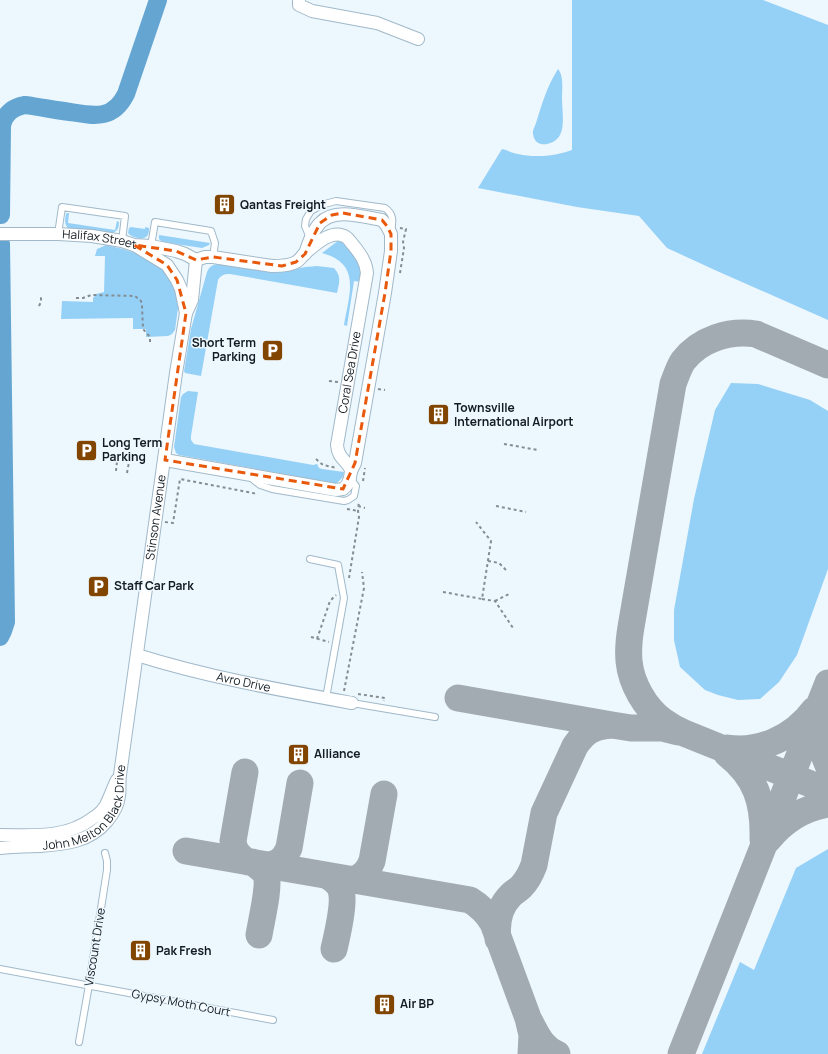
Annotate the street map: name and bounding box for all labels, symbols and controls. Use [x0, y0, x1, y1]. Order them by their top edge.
building icon: Qantas Freight [211, 192, 237, 218]
place label: Qantas Freight [240, 196, 326, 213]
street label: Halifax Street [62, 225, 137, 253]
street label: Coral Sea Drive [334, 330, 365, 415]
place label: Short Term Parking [192, 334, 256, 365]
parking icon: Short Term Parking [259, 337, 285, 363]
place label: Townsville International Airport [454, 399, 573, 430]
building icon: Townsville International Airport [426, 402, 452, 428]
place label: Long Term Parking [102, 434, 162, 465]
parking icon: Long Term Parking [73, 437, 99, 463]
street label: Stinson Avenue [141, 473, 170, 561]
parking icon: Staff Car Park [85, 573, 111, 599]
place label: Staff Car Park [114, 577, 194, 594]
street label: Avro Drive [215, 668, 272, 696]
building icon: Alliance [286, 741, 312, 767]
place label: Alliance [314, 745, 360, 762]
street label: John Melton Black Drive [42, 764, 129, 854]
street label: Viscount Drive [80, 906, 109, 987]
building icon: Pak Fresh [127, 938, 153, 964]
place label: Pak Fresh [156, 942, 211, 959]
street label: Gypsy Moth Court [130, 985, 232, 1020]
building icon: Air BP [372, 991, 398, 1017]
place label: Air BP [400, 995, 434, 1012]

